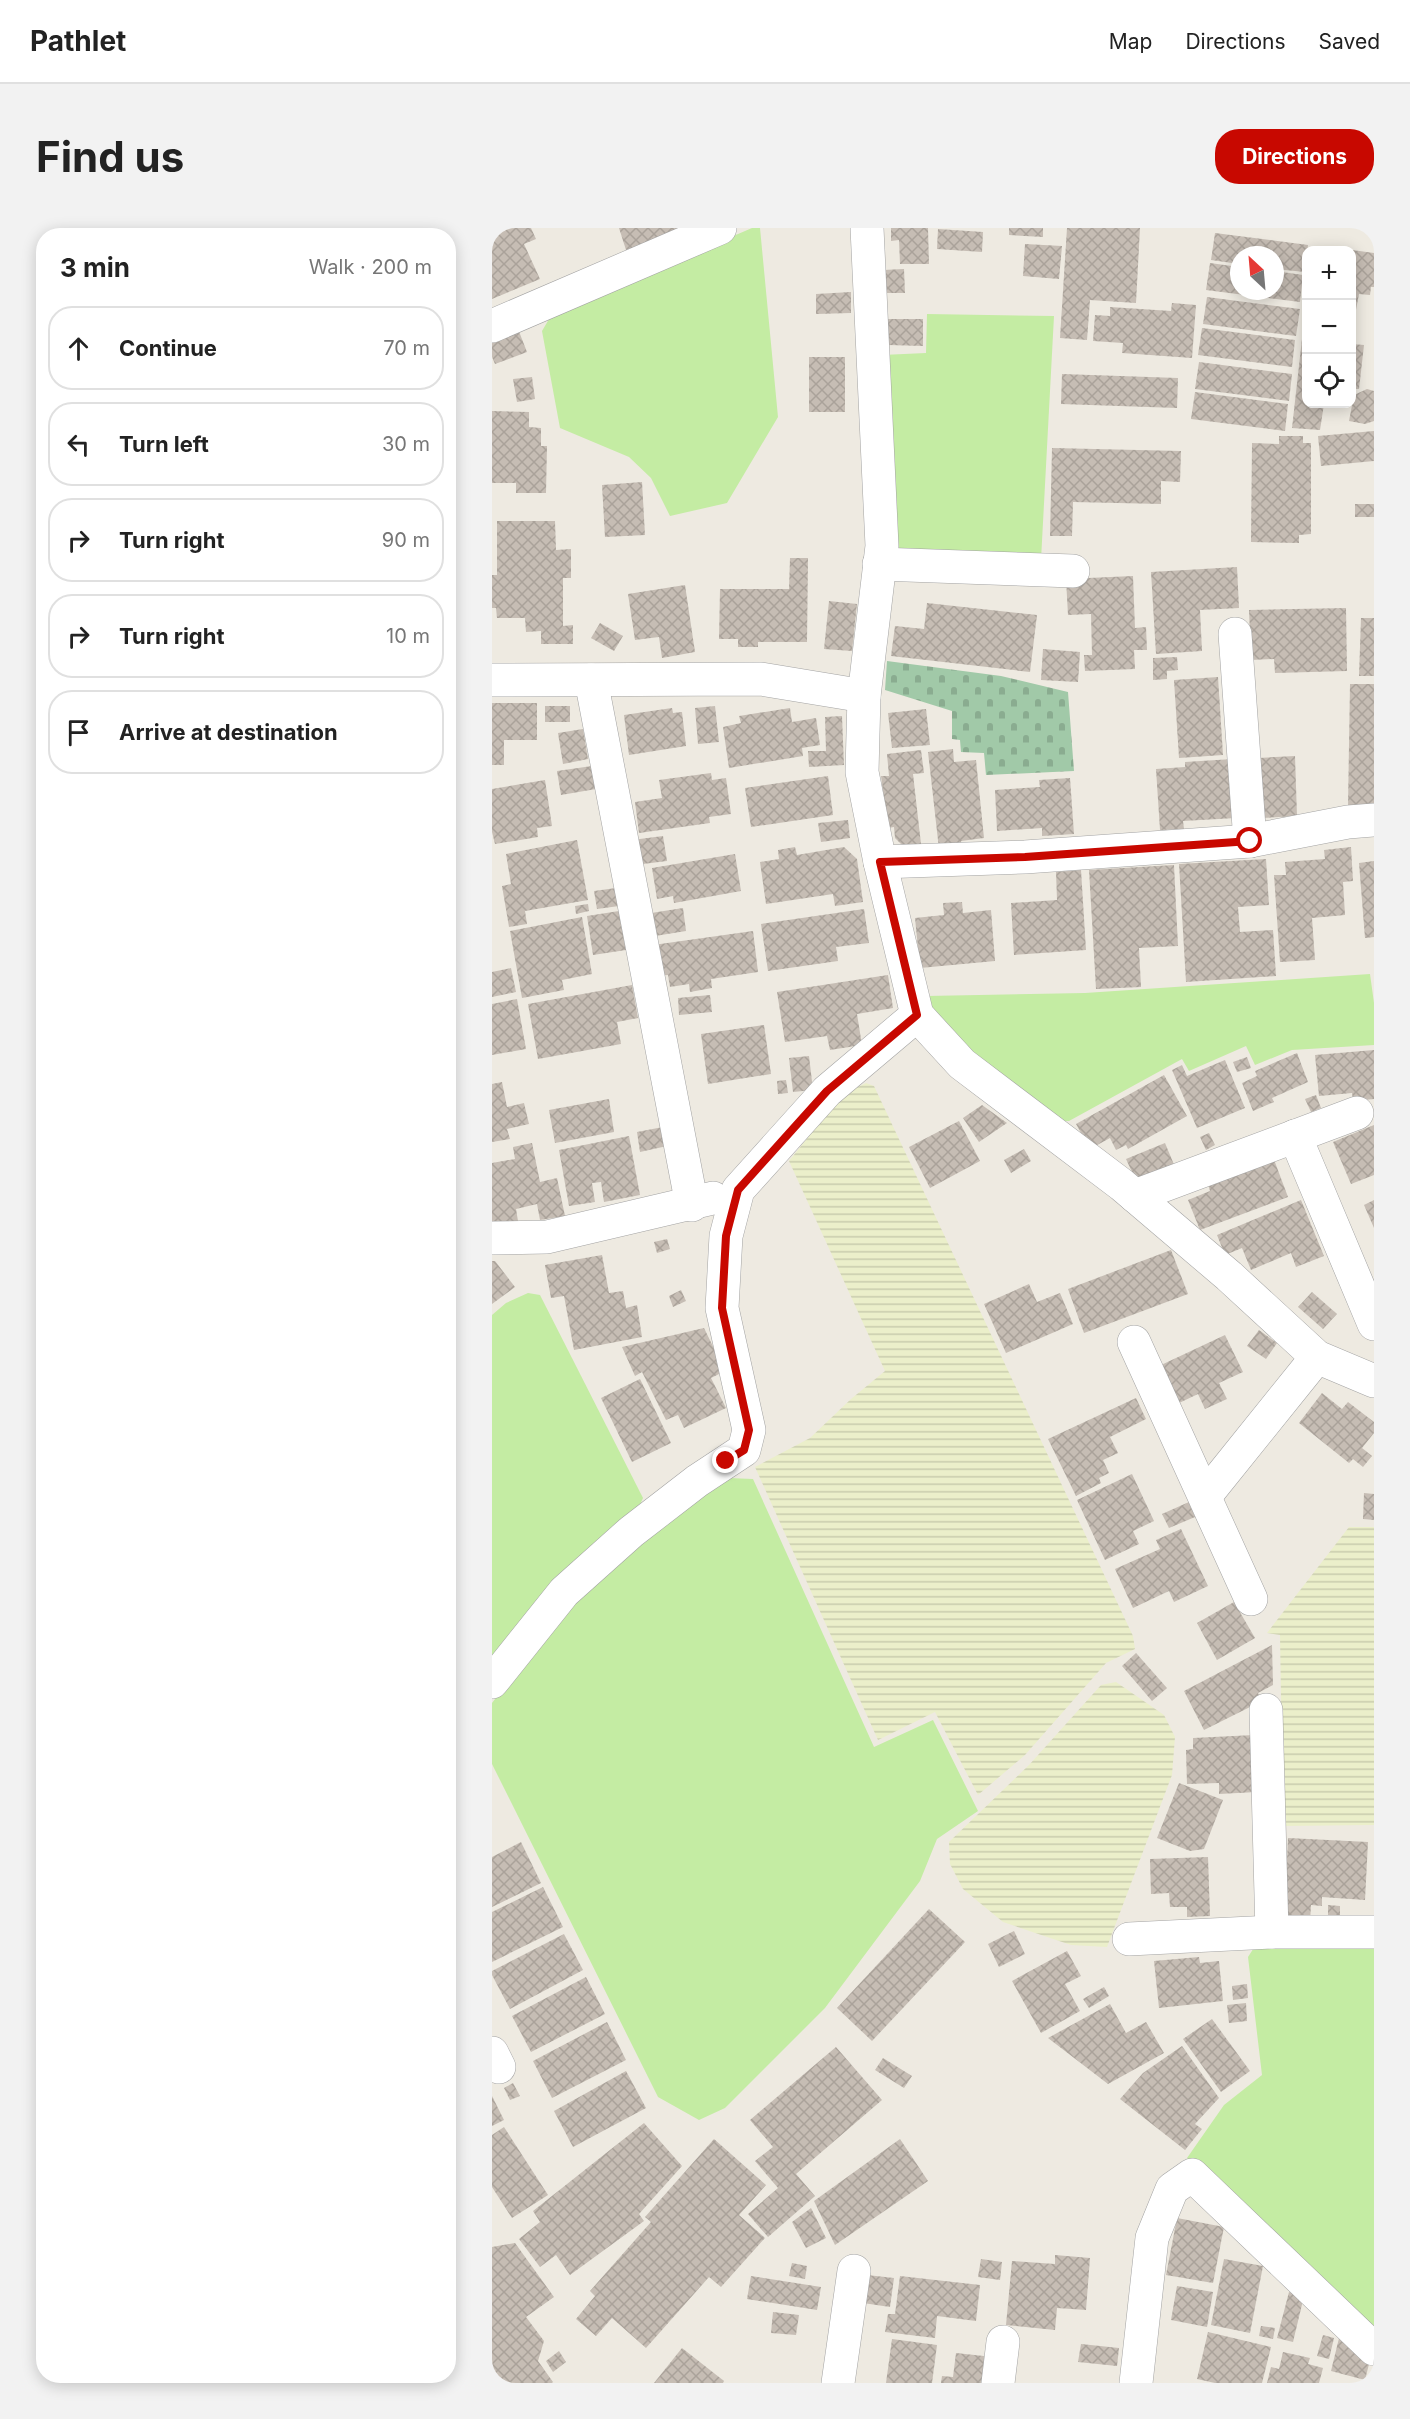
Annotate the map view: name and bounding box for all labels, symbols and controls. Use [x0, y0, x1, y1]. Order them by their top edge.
text: Pathlet [30, 24, 126, 58]
text: Map [1109, 29, 1152, 54]
text: Directions [1185, 29, 1286, 54]
text: Saved [1319, 29, 1380, 54]
button: Directions [1215, 129, 1374, 184]
text: Find us [36, 131, 184, 182]
north arrow [1230, 246, 1284, 300]
map controls [1302, 246, 1356, 408]
button: + [1302, 246, 1356, 300]
text: 3 min [60, 252, 130, 283]
text: Walk · 200 m [309, 255, 432, 279]
button: − [1302, 300, 1356, 354]
icon: ahead [62, 332, 95, 365]
text: Continue [119, 335, 217, 361]
text: 70 m [383, 336, 430, 360]
button: locate [1302, 354, 1356, 408]
icon: left [62, 428, 95, 461]
text: Turn left [119, 431, 209, 457]
text: 30 m [382, 432, 430, 456]
icon: right [62, 524, 95, 557]
text: Turn right [119, 527, 225, 553]
text: 90 m [382, 528, 430, 552]
icon: right [62, 620, 95, 653]
text: Turn right [119, 623, 225, 649]
text: 10 m [386, 624, 430, 648]
icon: arrive [62, 716, 95, 749]
text: Arrive at destination [119, 719, 338, 745]
route start [1236, 827, 1262, 853]
route end [712, 1447, 738, 1473]

